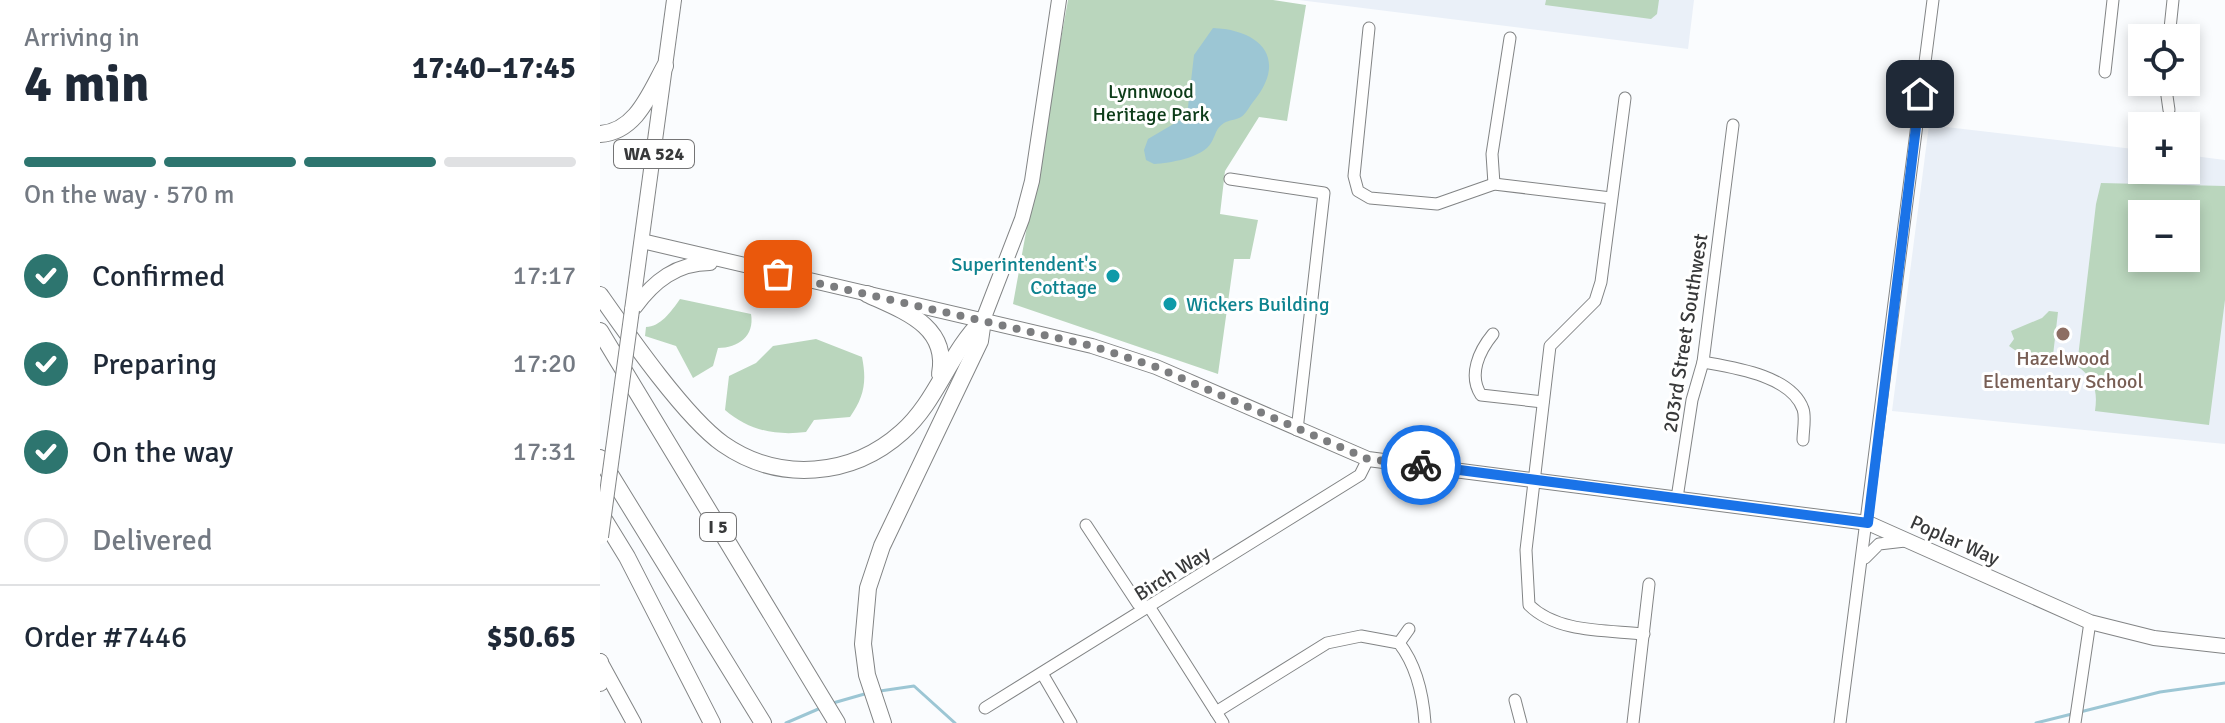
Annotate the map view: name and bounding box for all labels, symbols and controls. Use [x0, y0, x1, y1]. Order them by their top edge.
text: Arriving in [24, 22, 140, 54]
map controls [2128, 24, 2200, 272]
button: locate [2128, 24, 2200, 96]
text: 17:40–17:45 [412, 50, 576, 87]
text: 4 min [24, 52, 150, 116]
pin [1886, 60, 1954, 128]
icon: home [1898, 72, 1942, 116]
park label: Lynnwood Heritage Park [1093, 79, 1210, 127]
button: + [2128, 112, 2200, 184]
road number: WA 524 [614, 140, 694, 168]
text: On the way · 570 m [24, 179, 234, 211]
button: − [2128, 200, 2200, 272]
street label: 203rd Street Southwest [1657, 232, 1714, 434]
pin [744, 240, 812, 308]
icon: bag [756, 252, 800, 296]
place label: Superintendent's Cottage [951, 252, 1097, 300]
icon: check [24, 254, 68, 298]
text: Confirmed [92, 258, 225, 295]
text: 17:17 [513, 260, 576, 292]
marker: Superintendent's Cottage [1104, 267, 1122, 285]
place label: Wickers Building [1186, 292, 1330, 317]
marker: Wickers Building [1161, 295, 1179, 313]
marker: Hazelwood Elementary School [2054, 325, 2072, 343]
icon: check [24, 342, 68, 386]
text: Preparing [92, 346, 217, 383]
place label: Hazelwood Elementary School [1983, 346, 2143, 394]
text: 17:20 [513, 348, 576, 380]
courier [1381, 425, 1461, 505]
icon: check [24, 430, 68, 474]
text: On the way [92, 434, 233, 471]
text: 17:31 [513, 436, 576, 468]
icon: bike [1399, 443, 1443, 487]
street label: Poplar Way [1906, 510, 2004, 571]
road number: I 5 [700, 513, 736, 541]
text: Delivered [92, 522, 213, 559]
street label: Birch Way [1130, 540, 1215, 606]
text: Order #7446 [24, 619, 187, 656]
text: $50.65 [486, 619, 576, 656]

